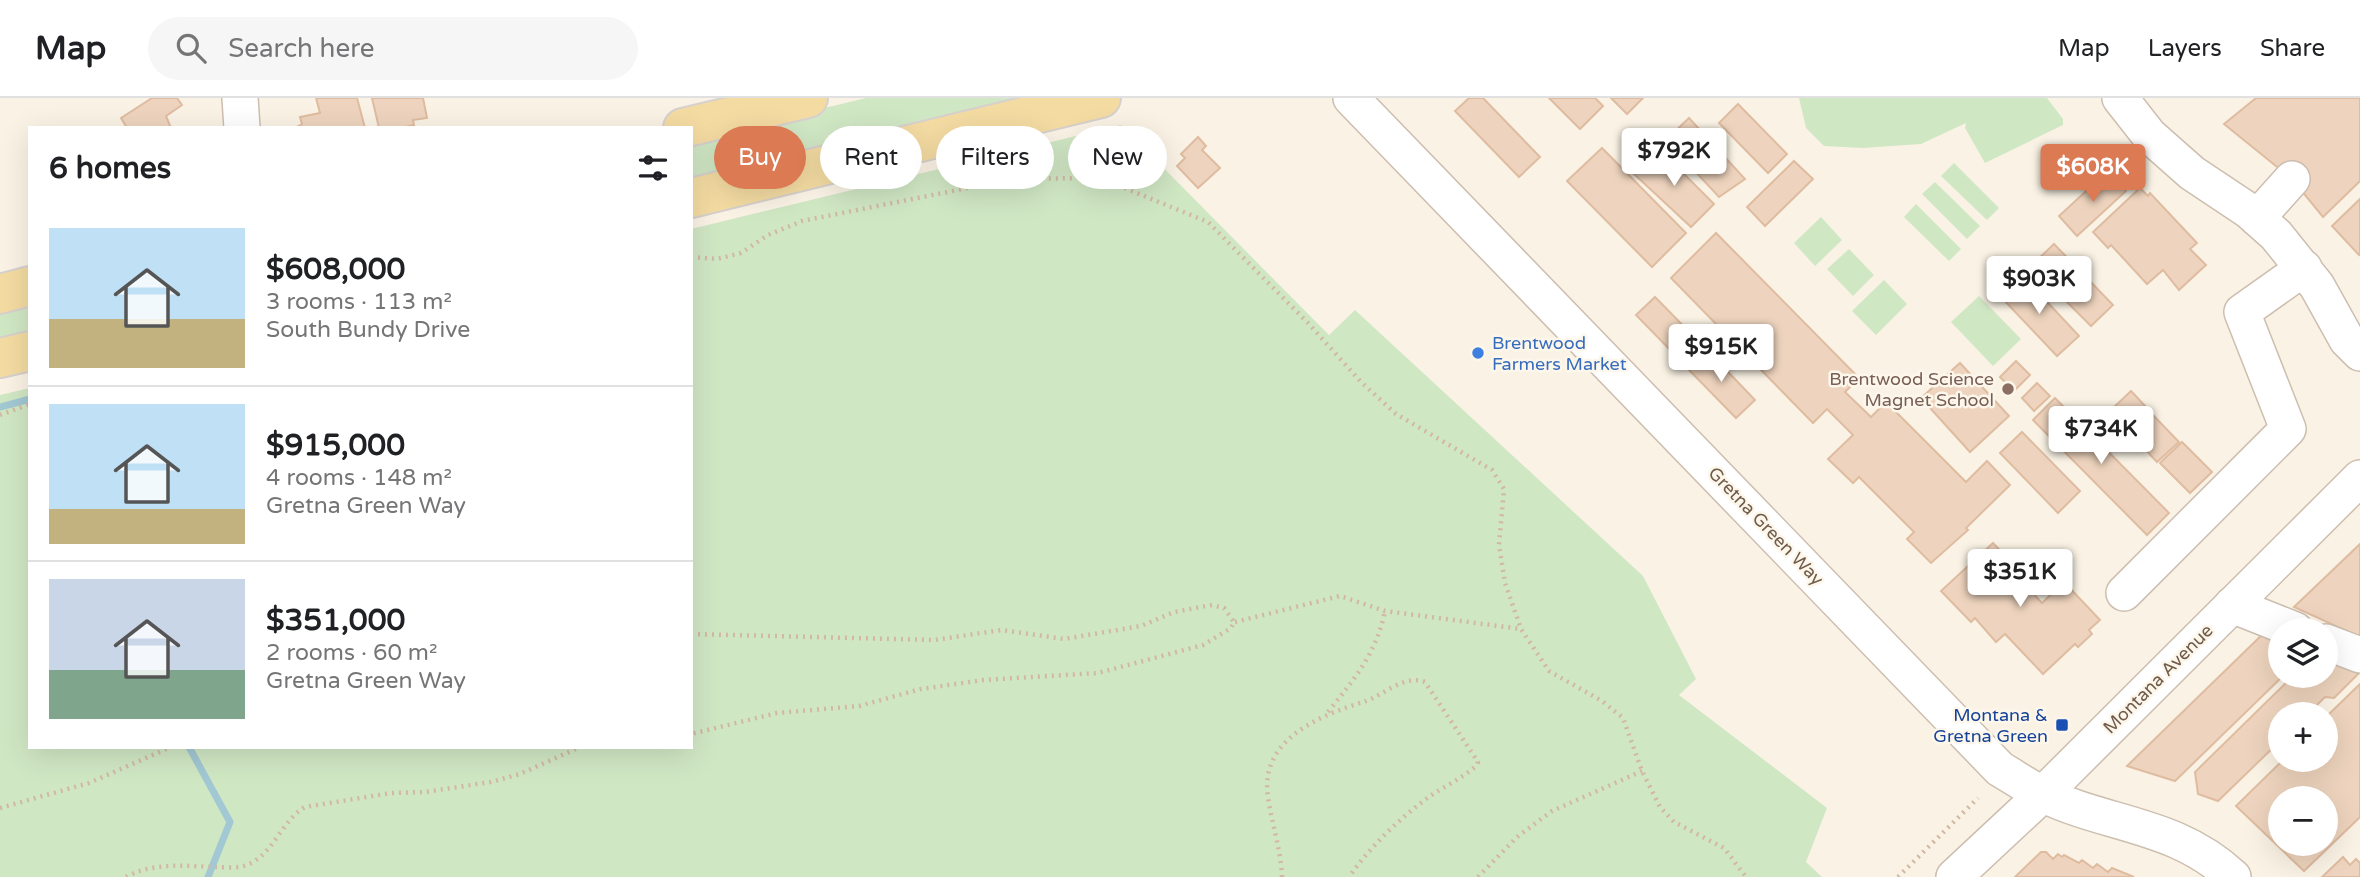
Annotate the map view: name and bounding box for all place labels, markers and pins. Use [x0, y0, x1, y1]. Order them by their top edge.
pin: $792K [1625, 129, 1723, 188]
pin: $608K [2044, 144, 2142, 204]
pin: $903K [1990, 256, 2088, 316]
pin: $915K [1672, 324, 1770, 384]
place label: Brentwood Farmers Market [1492, 332, 1627, 375]
marker: Brentwood Farmers Market [1470, 345, 1486, 361]
place label: Brentwood Science Magnet School [1829, 368, 1994, 411]
marker: Brentwood Science Magnet School [2000, 381, 2016, 397]
pin: $734K [2052, 406, 2150, 466]
pin: $351K [1971, 550, 2069, 609]
place label: Montana & Gretna Green [1933, 704, 2048, 747]
marker: Montana & Gretna Green [2054, 717, 2070, 733]

